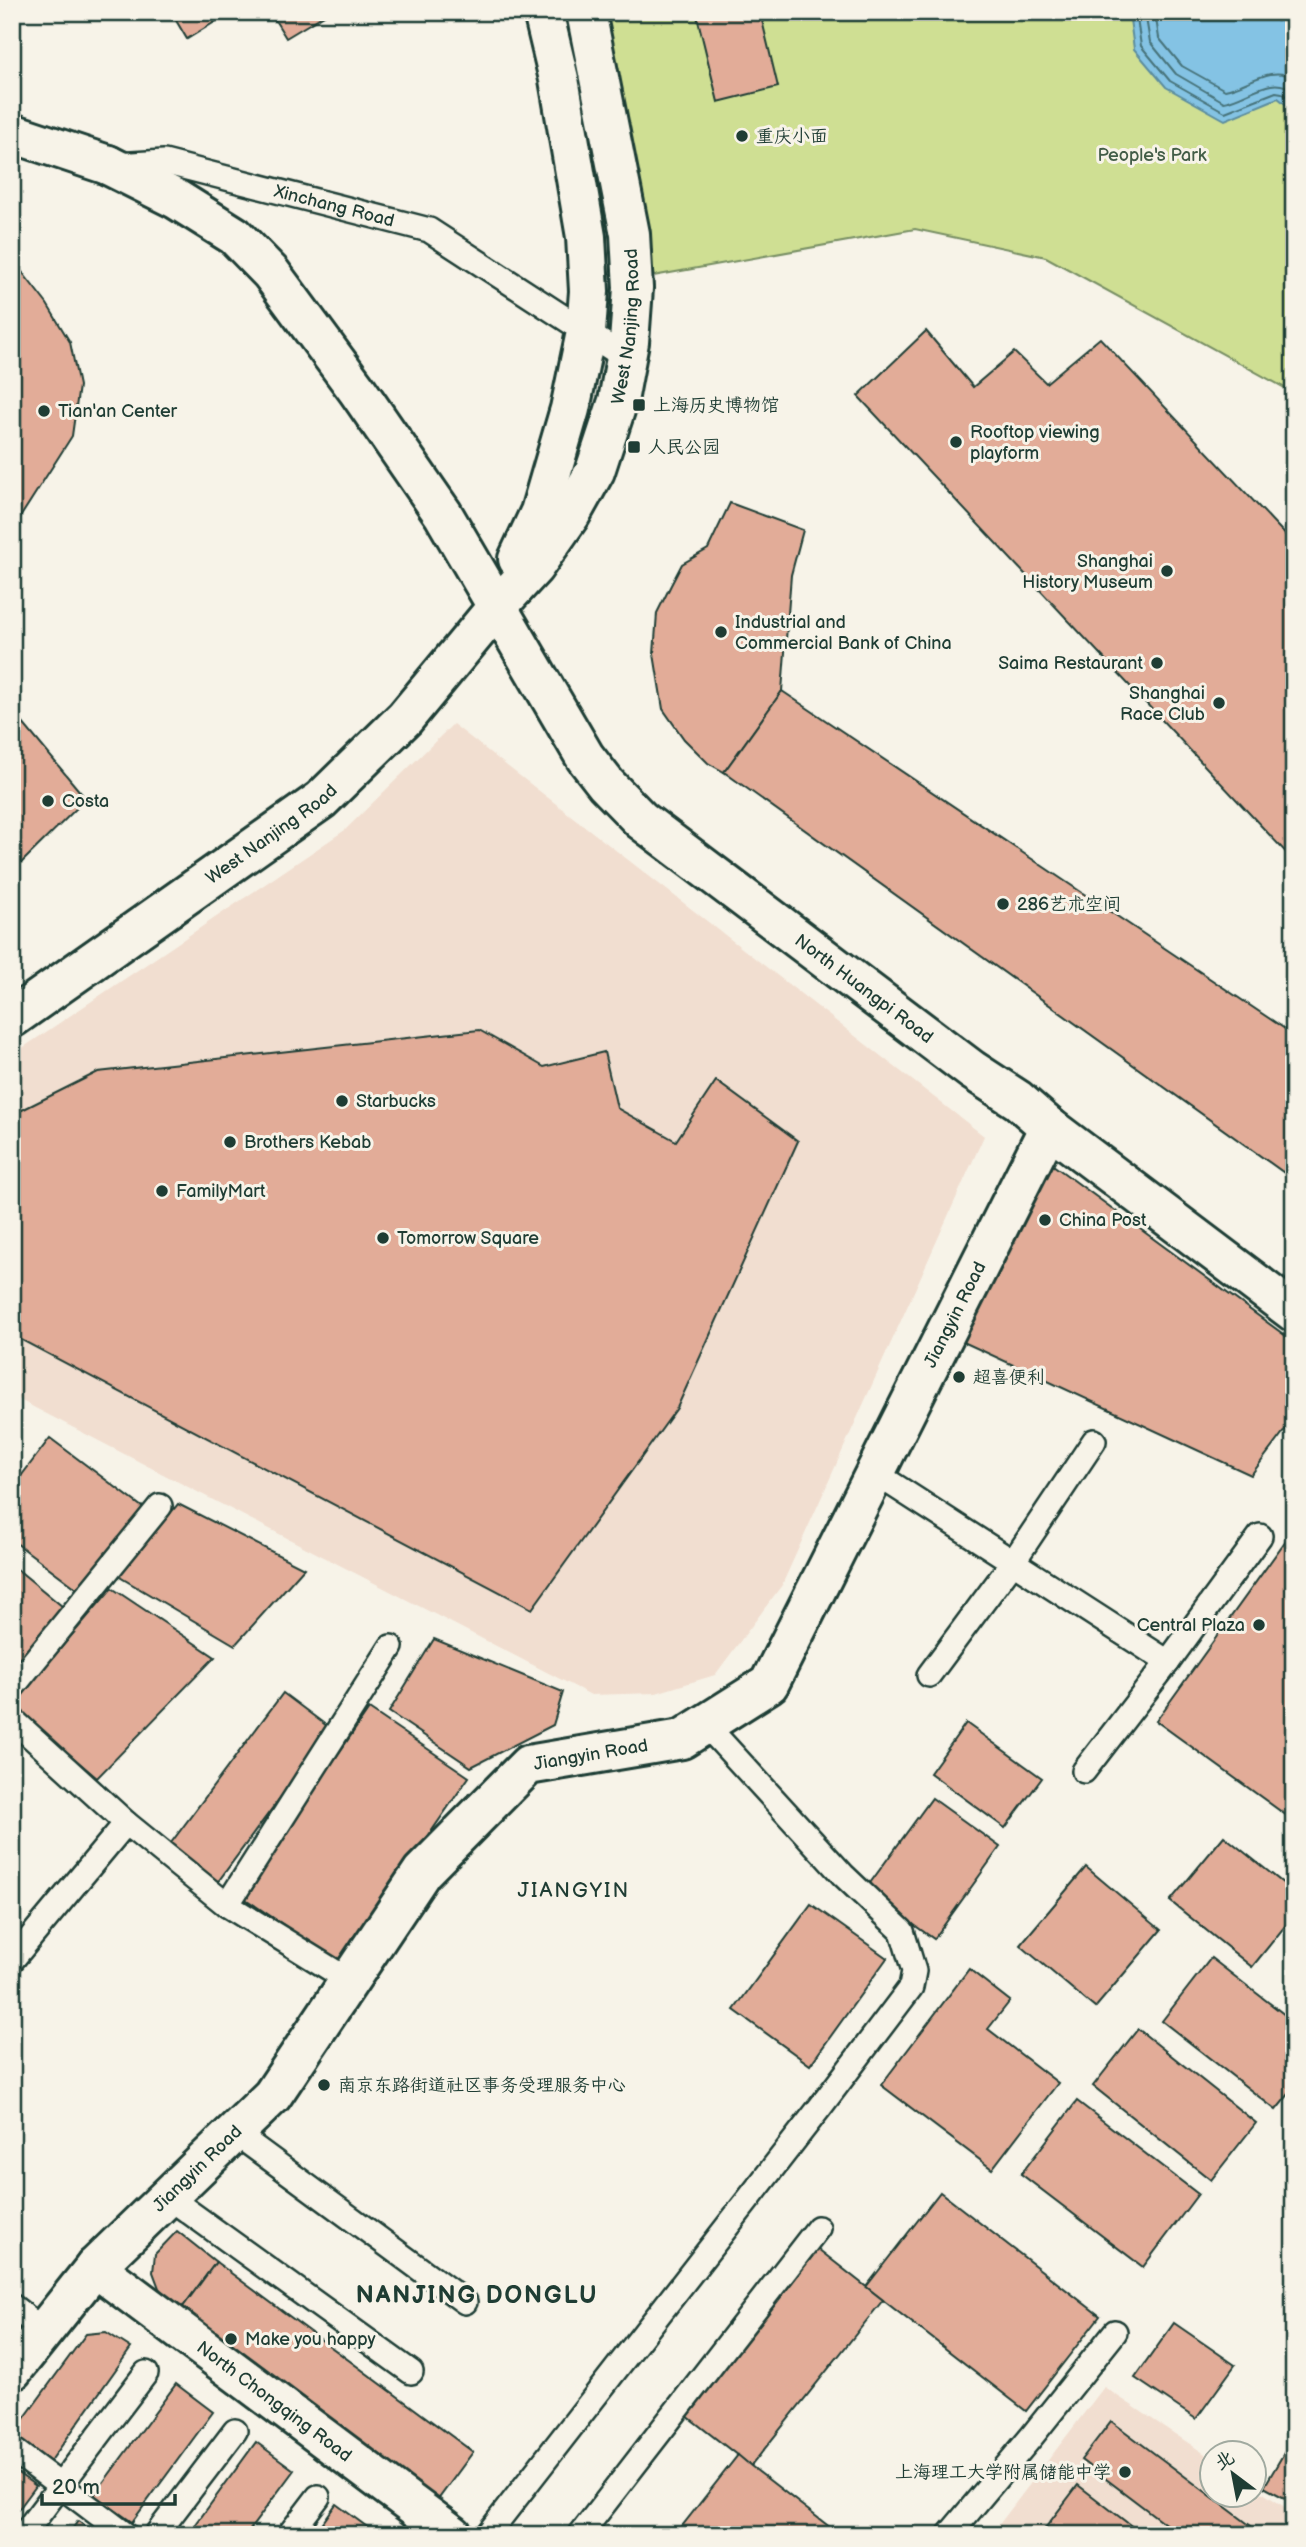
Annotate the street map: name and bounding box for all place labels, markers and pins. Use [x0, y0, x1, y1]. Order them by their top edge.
place label: 重庆小面 [756, 126, 828, 147]
marker: 重庆小面 [734, 128, 750, 144]
place label: 上海历史博物馆 [653, 395, 779, 416]
marker: 上海历史博物馆 [631, 397, 647, 413]
place label: Tian'an Center [58, 401, 178, 422]
marker: Tian'an Center [36, 403, 52, 419]
place label: Rooftop viewing playform [970, 422, 1100, 464]
marker: Rooftop viewing playform [948, 434, 964, 450]
place label: 人民公园 [648, 437, 720, 458]
marker: 人民公园 [626, 439, 642, 455]
place label: Shanghai History Museum [1022, 551, 1153, 593]
marker: Shanghai History Museum [1159, 563, 1175, 579]
place label: Industrial and Commercial Bank of China [735, 612, 952, 654]
marker: Industrial and Commercial Bank of China [713, 624, 729, 640]
place label: Saima Restaurant [998, 653, 1143, 674]
marker: Saima Restaurant [1149, 655, 1165, 671]
place label: Shanghai Race Club [1120, 683, 1205, 725]
marker: Shanghai Race Club [1211, 695, 1227, 711]
place label: Costa [62, 791, 109, 812]
marker: Costa [40, 793, 56, 809]
place label: 286艺术空间 [1017, 894, 1121, 915]
marker: 286艺术空间 [995, 896, 1011, 912]
place label: Starbucks [356, 1091, 436, 1112]
marker: Starbucks [334, 1093, 350, 1109]
place label: Brothers Kebab [244, 1132, 371, 1153]
marker: Brothers Kebab [222, 1134, 238, 1150]
place label: FamilyMart [176, 1181, 266, 1202]
marker: FamilyMart [154, 1183, 170, 1199]
place label: China Post [1059, 1210, 1147, 1231]
marker: China Post [1037, 1212, 1053, 1228]
place label: Tomorrow Square [397, 1228, 539, 1249]
marker: Tomorrow Square [375, 1230, 391, 1246]
place label: 超喜便利 [973, 1367, 1045, 1388]
marker: 超喜便利 [951, 1369, 967, 1385]
place label: Central Plaza [1137, 1615, 1245, 1636]
marker: Central Plaza [1251, 1617, 1267, 1633]
place label: 南京东路街道社区事务受理服务中心 [338, 2075, 626, 2096]
marker: 南京东路街道社区事务受理服务中心 [316, 2077, 332, 2093]
place label: Make you happy [245, 2329, 377, 2350]
marker: Make you happy [223, 2331, 239, 2347]
place label: 上海理工大学附属储能中学 [895, 2462, 1111, 2483]
marker: 上海理工大学附属储能中学 [1117, 2464, 1133, 2480]

